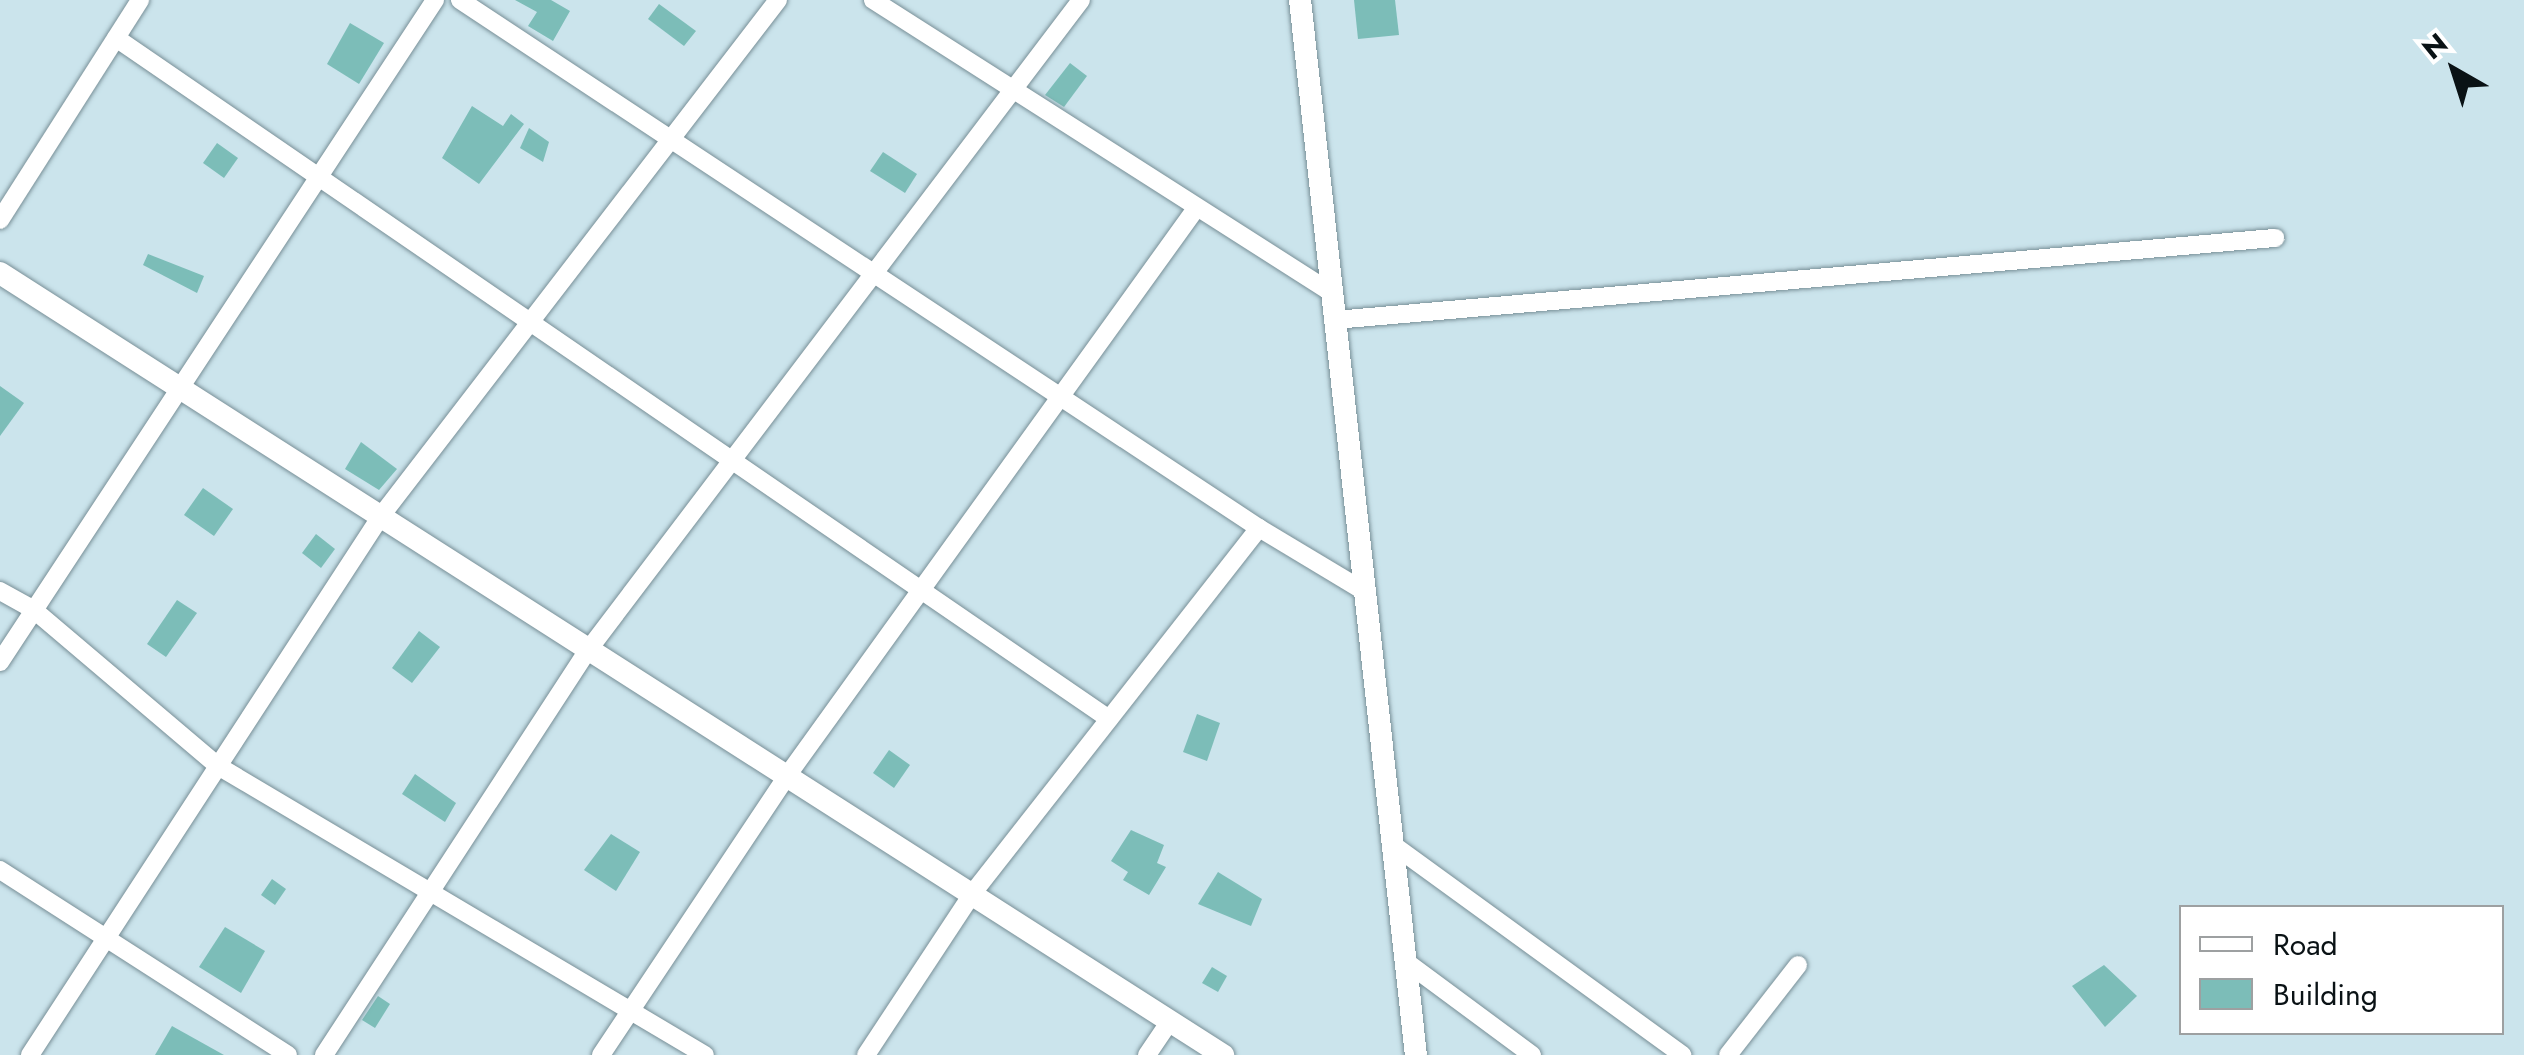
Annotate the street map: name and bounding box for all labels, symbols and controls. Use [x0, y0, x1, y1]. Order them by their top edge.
north arrow [2404, 20, 2504, 120]
text: N [2413, 23, 2456, 69]
legend [2179, 905, 2504, 1035]
text: Road [2273, 923, 2338, 966]
text: Building [2273, 973, 2378, 1016]

